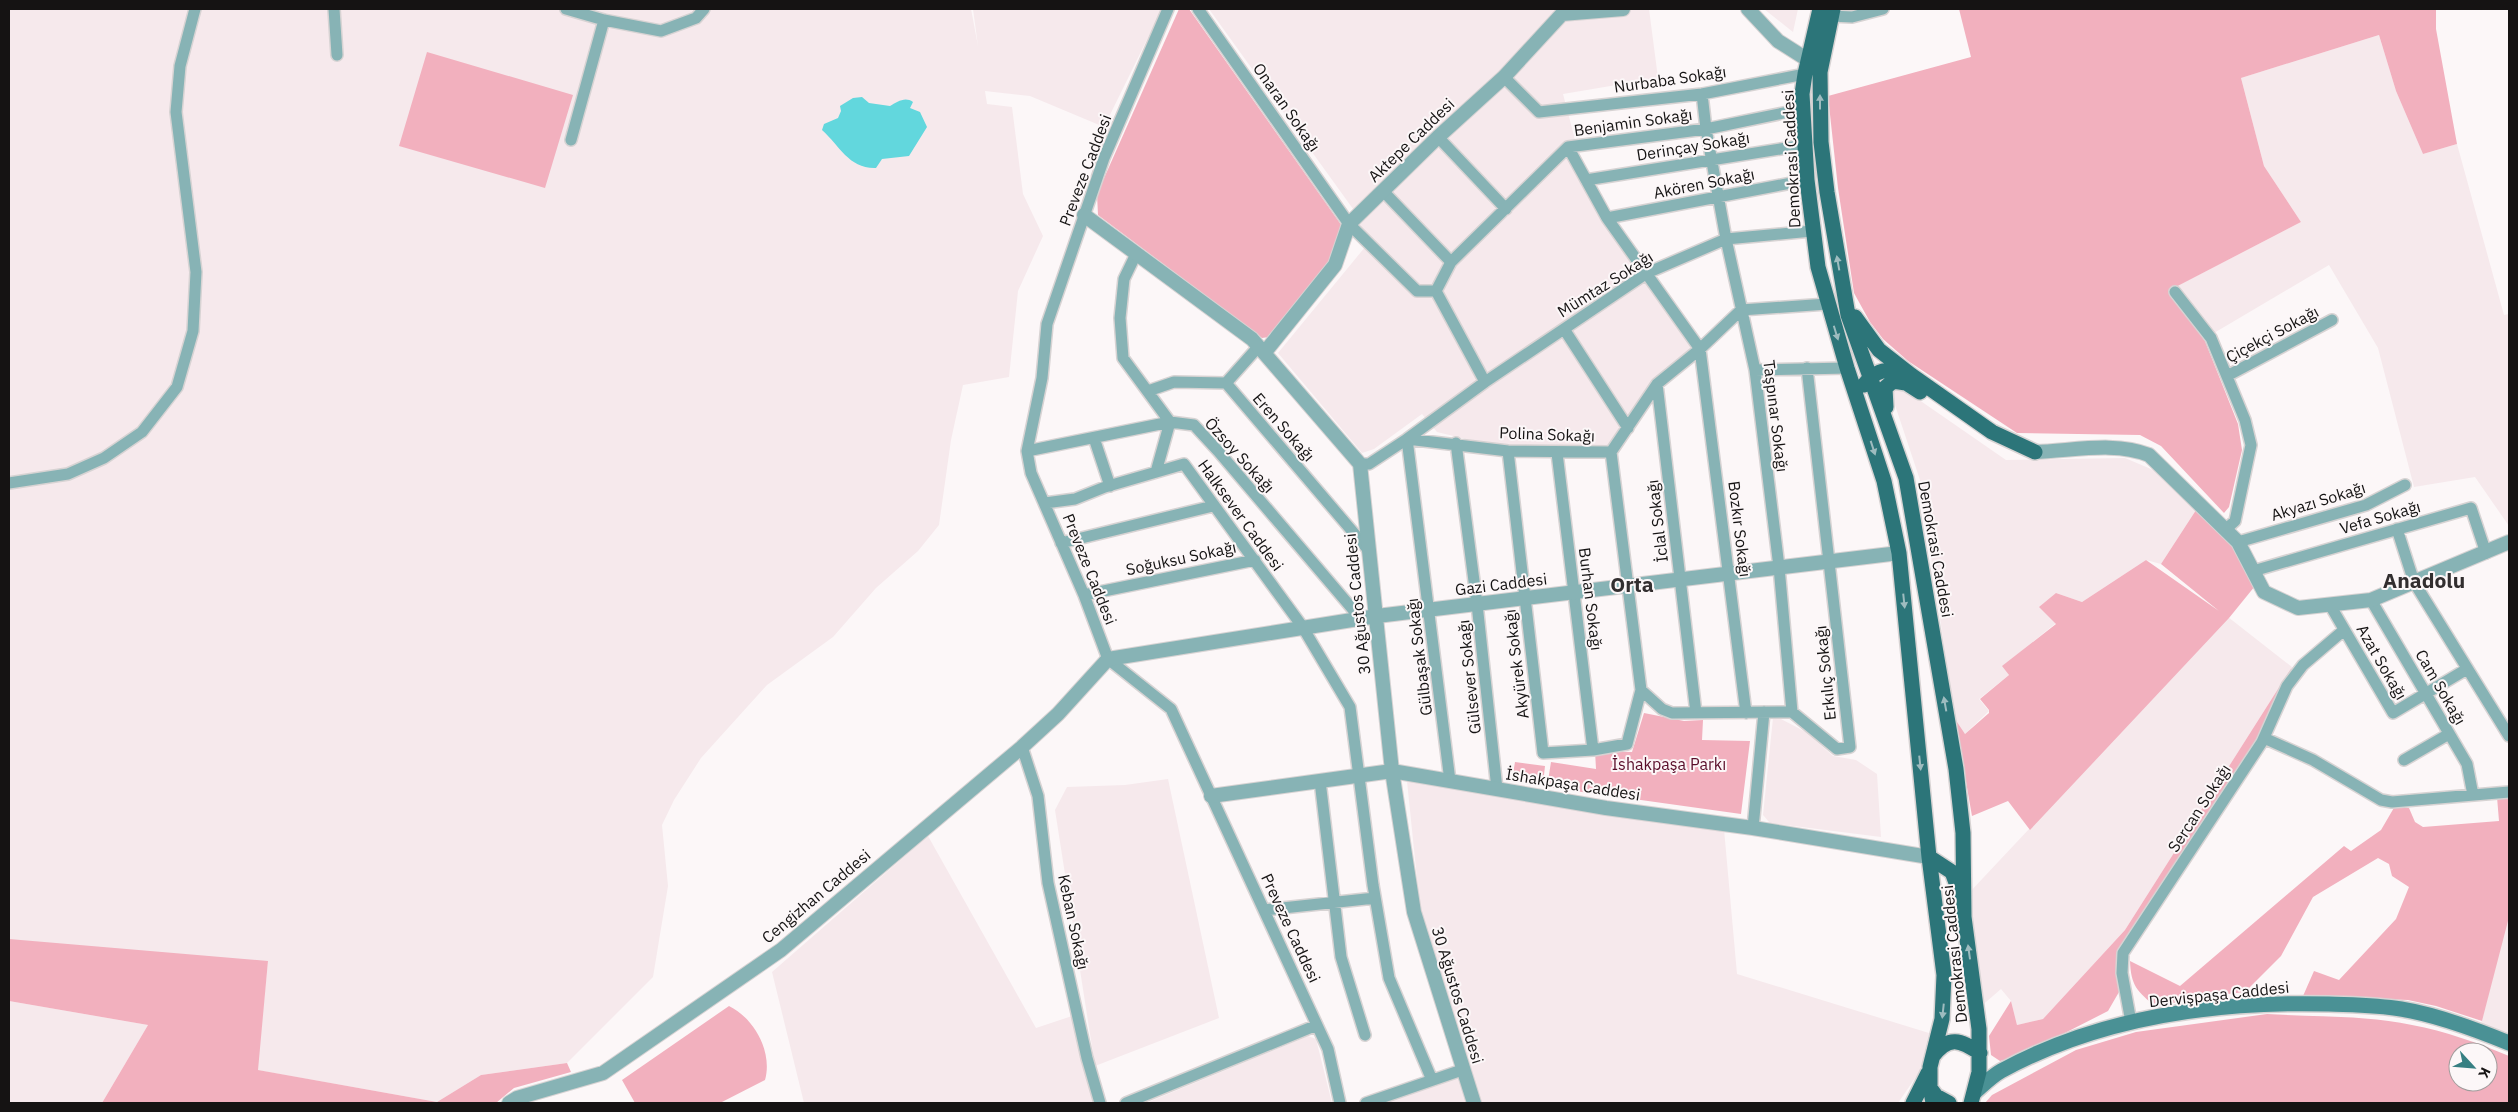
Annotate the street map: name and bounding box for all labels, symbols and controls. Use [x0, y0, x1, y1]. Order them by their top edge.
street label: Onaran Sokağı [1249, 59, 1325, 155]
street label: Nurbaba Sokağı [1612, 61, 1728, 97]
street label: Demokrasi Caddesi [1777, 89, 1805, 229]
street label: Aktepe Caddesi [1364, 94, 1458, 186]
one-way arrow [1816, 94, 1824, 110]
street label: Benjamin Sokağı [1573, 104, 1693, 140]
street label: Preveze Caddesi [1055, 111, 1115, 229]
street label: Derinçay Sokağı [1635, 127, 1751, 165]
street label: Akören Sokağı [1652, 163, 1756, 203]
street label: Mümtaz Sokağı [1553, 247, 1657, 321]
one-way arrow [1833, 255, 1841, 271]
street label: Çiçekçi Sokağı [2222, 301, 2322, 367]
one-way arrow [1833, 325, 1841, 340]
street label: Taşpınar Sokağı [1759, 359, 1793, 473]
street label: Eren Sokağı [1249, 389, 1319, 465]
street label: Özsoy Sokağı [1201, 413, 1279, 497]
street label: Polina Sokağı [1499, 422, 1595, 446]
one-way arrow [1870, 440, 1878, 455]
street label: Halksever Caddesi [1194, 455, 1288, 575]
street label: Akyazı Sokağı [2268, 477, 2368, 525]
street label: İclal Sokağı [1642, 479, 1672, 563]
street label: Demokrasi Caddesi [1914, 479, 1958, 619]
street label: Bozkır Sokağı [1724, 480, 1756, 578]
street label: Vefa Sokağı [2337, 496, 2423, 538]
street label: Preveze Caddesi [1059, 511, 1121, 627]
street label: 30 Ağustos Caddesi [1340, 532, 1374, 676]
street label: Soğuksu Sokağı [1124, 537, 1238, 579]
street label: Burhan Sokağı [1575, 546, 1607, 652]
district label: Anadolu [2383, 566, 2465, 594]
street label: Gazi Caddesi [1454, 568, 1548, 600]
district label: Orta [1610, 570, 1654, 598]
one-way arrow [1900, 594, 1908, 610]
street label: Gülbaşak Sokağı [1402, 597, 1436, 717]
street label: Akyürek Sokağı [1499, 608, 1533, 720]
street label: Gülsever Sokağı [1453, 619, 1485, 735]
street label: Azat Sokağı [2352, 621, 2412, 703]
street label: Erkılıç Sokağı [1810, 624, 1840, 722]
street label: Cam Sokağı [2411, 646, 2471, 728]
one-way arrow [1940, 696, 1948, 712]
park label: İshakpaşa Parkı [1612, 754, 1726, 774]
one-way arrow [1916, 755, 1924, 771]
street label: Sercan Sokağı [2163, 760, 2235, 856]
street label: İshakpaşa Caddesi [1504, 764, 1642, 804]
street label: Cengizhan Caddesi [758, 845, 874, 947]
street label: Preveze Caddesi [1257, 870, 1325, 986]
street label: Keban Sokağı [1054, 873, 1094, 971]
street label: Demokrasi Caddesi [1937, 884, 1971, 1024]
street label: 30 Ağustos Caddesi [1428, 924, 1488, 1066]
one-way arrow [1964, 944, 1972, 960]
street label: Dervişpaşa Caddesi [2148, 977, 2290, 1011]
one-way arrow [1939, 1004, 1947, 1020]
north arrow [2448, 1042, 2498, 1092]
text: K [2474, 1064, 2495, 1081]

